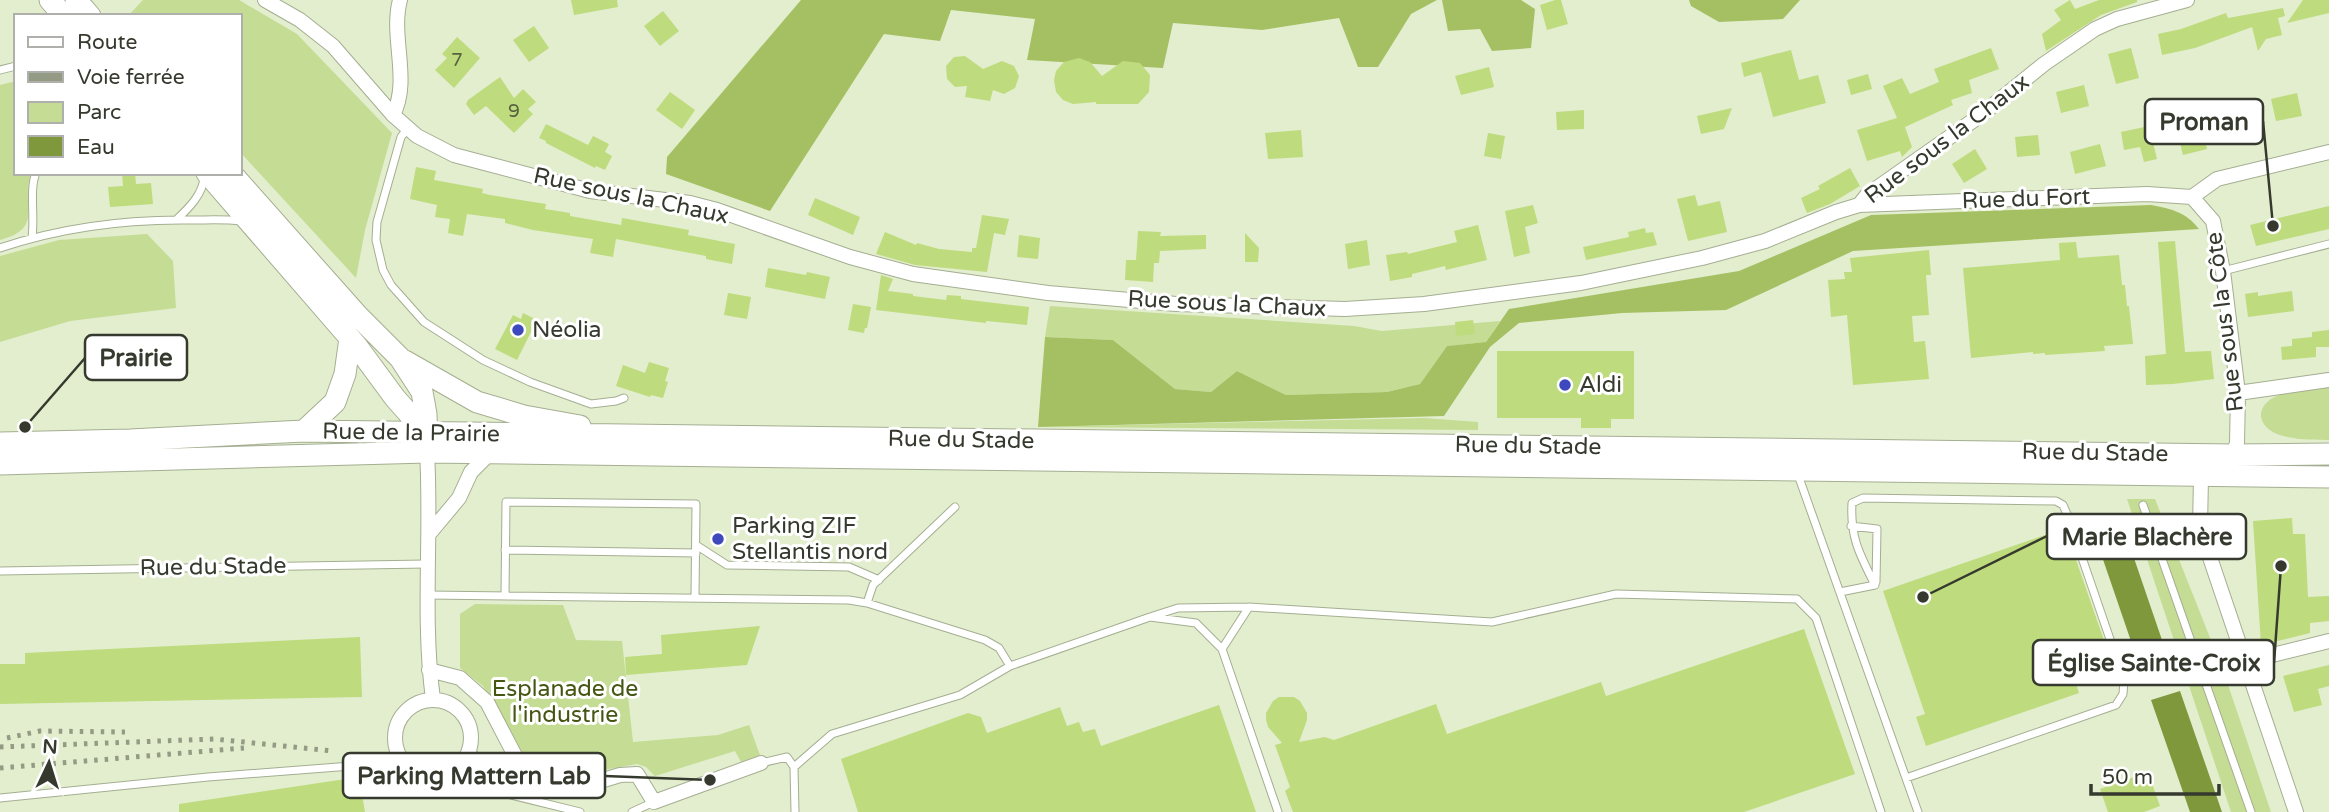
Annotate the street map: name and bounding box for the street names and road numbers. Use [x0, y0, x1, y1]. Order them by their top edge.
street label: Rue sous la Chaux [1859, 68, 2035, 210]
street label: Rue sous la Chaux [531, 162, 731, 230]
street label: Rue du Fort [1961, 183, 2091, 215]
street label: Rue sous la Côte [2200, 230, 2250, 414]
street label: Rue sous la Chaux [1127, 285, 1327, 323]
street label: Rue de la Prairie [322, 417, 500, 449]
street label: Rue du Stade [887, 425, 1035, 455]
street label: Rue du Stade [1454, 431, 1602, 461]
street label: Rue du Stade [2021, 438, 2169, 468]
street label: Rue du Stade [139, 552, 287, 582]

